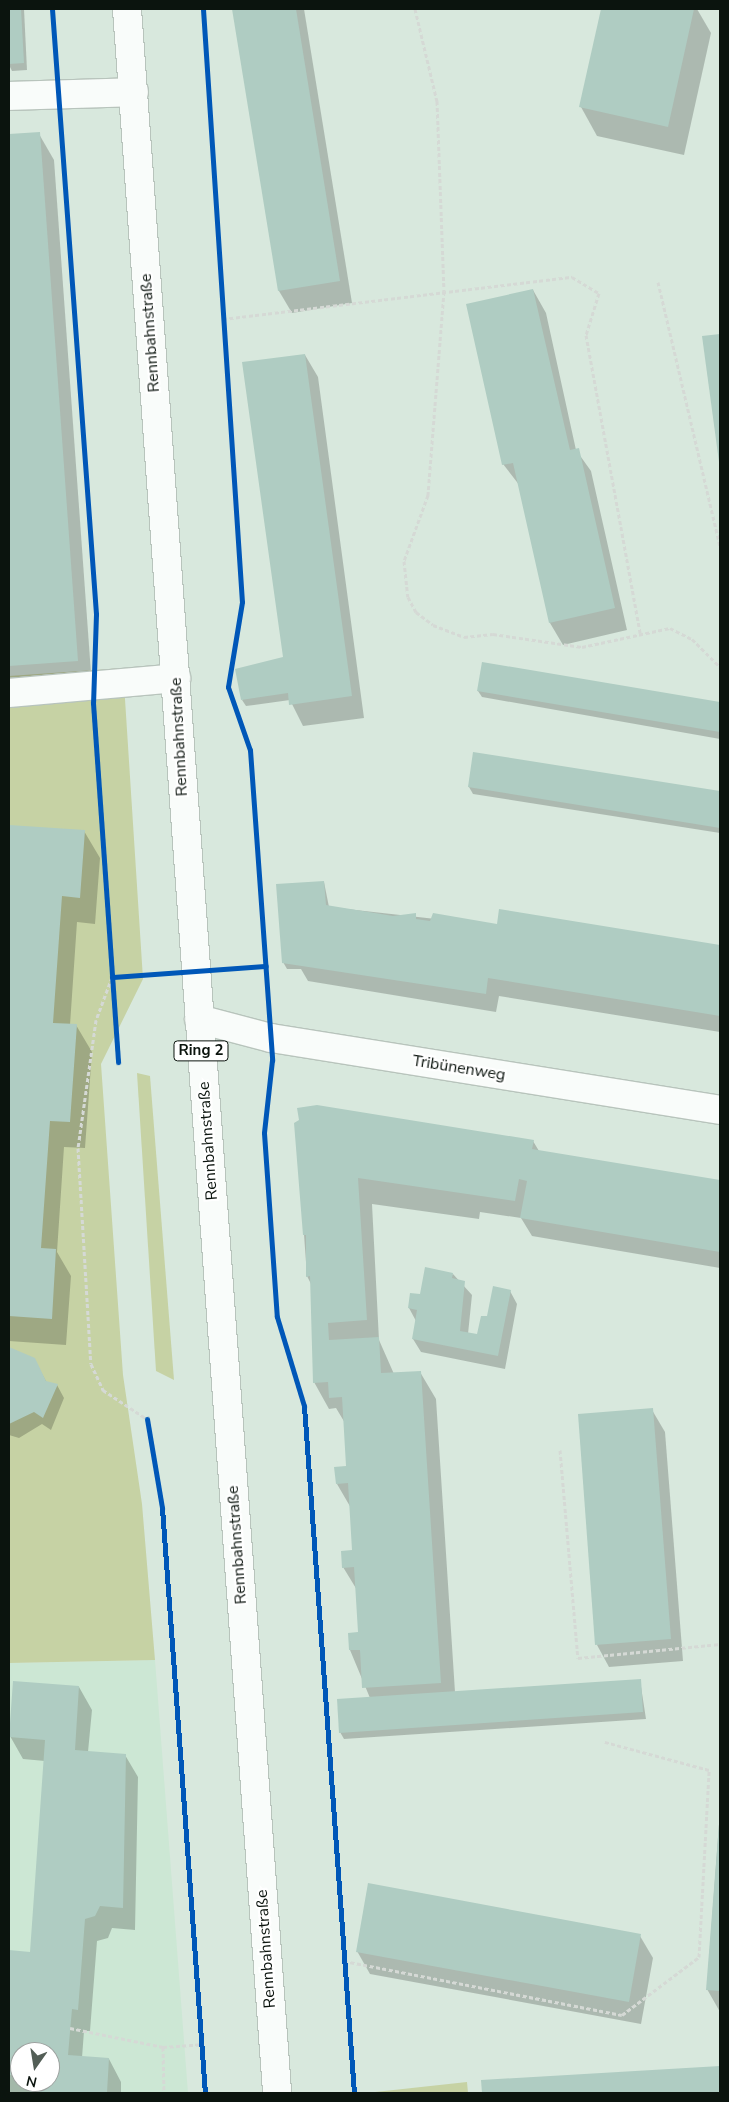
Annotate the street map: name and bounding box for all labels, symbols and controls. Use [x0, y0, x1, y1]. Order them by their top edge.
street label: Rennbahnstraße [136, 273, 164, 393]
street label: Rennbahnstraße [166, 677, 192, 797]
road number: Ring 2 [174, 1038, 228, 1064]
street label: Tribünenweg [411, 1051, 507, 1085]
street label: Rennbahnstraße [194, 1081, 222, 1201]
street label: Rennbahnstraße [223, 1485, 251, 1605]
street label: Rennbahnstraße [252, 1889, 280, 2009]
north arrow [10, 2042, 60, 2092]
text: N [25, 2071, 39, 2092]

